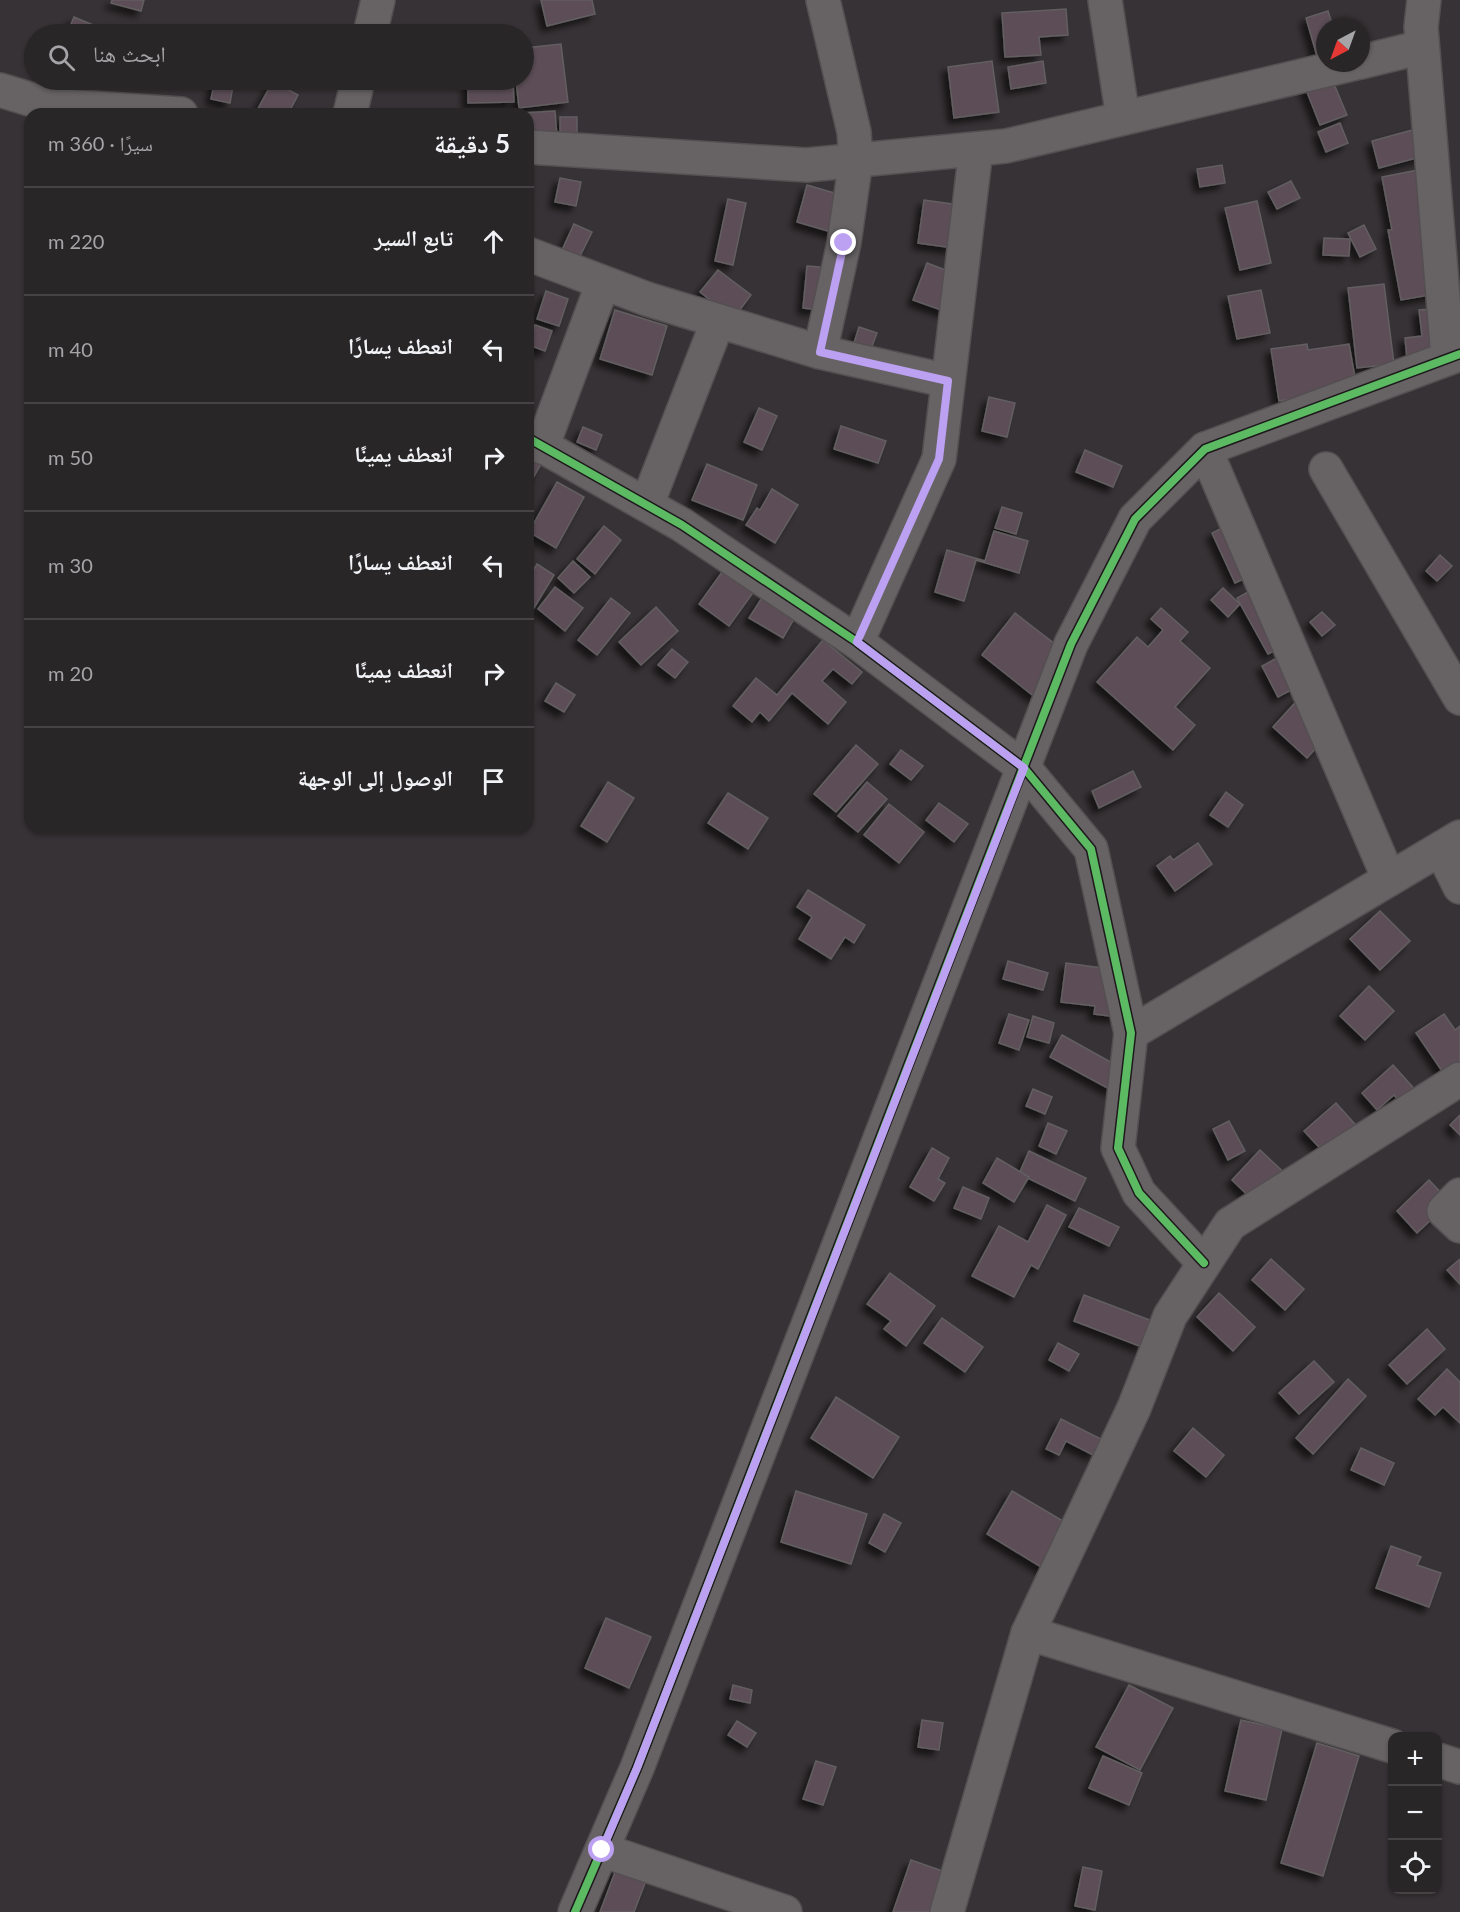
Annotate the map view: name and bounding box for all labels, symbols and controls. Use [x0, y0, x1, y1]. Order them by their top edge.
north arrow [1316, 18, 1370, 72]
search box [24, 24, 534, 90]
text: ابحث هنا [93, 40, 166, 67]
icon: search [45, 41, 78, 74]
text: 5 دقيقة [434, 127, 510, 159]
text: سيرًا · 360 m [48, 131, 153, 155]
text: تابع السير [374, 224, 453, 251]
icon: ahead [477, 225, 510, 258]
text: 220 m [48, 229, 104, 253]
route end [830, 229, 856, 255]
text: انعطف يسارًا [348, 332, 453, 359]
icon: left [477, 333, 510, 366]
text: 40 m [48, 337, 93, 361]
text: انعطف يمينًا [354, 440, 453, 467]
icon: right [477, 441, 510, 474]
text: 50 m [48, 445, 93, 469]
text: انعطف يسارًا [348, 548, 453, 575]
icon: left [477, 549, 510, 582]
text: 30 m [48, 553, 93, 577]
text: انعطف يمينًا [354, 656, 453, 683]
icon: right [477, 657, 510, 690]
text: 20 m [48, 661, 93, 685]
text: الوصول إلى الوجهة [298, 764, 453, 791]
icon: arrive [477, 765, 510, 798]
map controls [1388, 1732, 1442, 1894]
button: + [1388, 1732, 1442, 1786]
button: − [1388, 1786, 1442, 1840]
route start [588, 1836, 614, 1862]
button: locate [1388, 1840, 1442, 1894]

